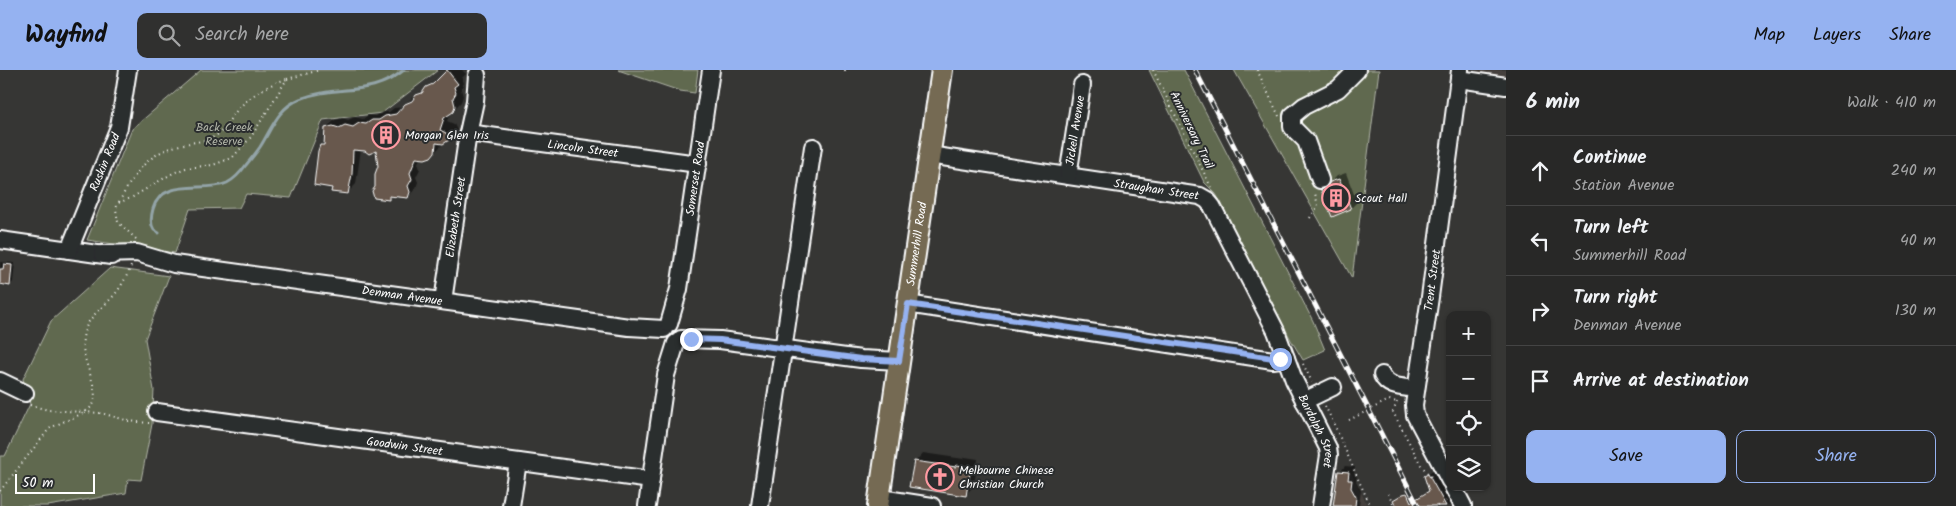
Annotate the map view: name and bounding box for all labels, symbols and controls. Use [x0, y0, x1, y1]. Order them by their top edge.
search box [137, 13, 487, 58]
text: Wayfind [25, 16, 107, 55]
text: Search here [195, 20, 289, 50]
icon: search [155, 21, 183, 49]
text: Map [1754, 21, 1785, 50]
text: Layers [1813, 21, 1861, 50]
text: Share [1889, 21, 1931, 50]
text: 6 min [1526, 86, 1580, 119]
street label: Anniversary Trail [1165, 88, 1219, 172]
text: Walk · 410 m [1847, 90, 1936, 115]
street label: Jickell Avenue [1061, 94, 1090, 167]
park label: Back Creek Reserve [196, 118, 253, 151]
building icon: Morgan Glen Iris [371, 120, 401, 150]
place label: Morgan Glen Iris [405, 126, 489, 145]
street label: Ruskin Road [85, 129, 126, 194]
street label: Lincoln Street [546, 135, 620, 163]
street label: Somerset Road [681, 139, 711, 217]
text: Continue [1573, 143, 1646, 173]
icon: ahead [1526, 157, 1554, 185]
text: 240 m [1891, 158, 1936, 183]
text: Station Avenue [1573, 173, 1675, 198]
street label: Straughan Street [1112, 174, 1201, 206]
street label: Elizabeth Street [441, 175, 471, 259]
building icon: Scout Hall [1321, 183, 1351, 213]
place label: Scout Hall [1355, 189, 1407, 208]
street label: Summerhill Road [901, 200, 933, 287]
text: Turn left [1573, 213, 1648, 243]
icon: left [1526, 227, 1554, 255]
text: 40 m [1900, 228, 1936, 253]
text: Summerhill Road [1573, 243, 1686, 268]
street label: Trent Street [1419, 248, 1446, 312]
street label: Denman Avenue [361, 281, 444, 311]
text: Turn right [1573, 283, 1658, 313]
icon: right [1526, 297, 1554, 325]
text: 130 m [1895, 298, 1936, 323]
map controls [1446, 311, 1491, 491]
button: + [1446, 311, 1491, 356]
text: Denman Avenue [1573, 313, 1681, 338]
route end [680, 328, 703, 351]
route start [1269, 348, 1292, 371]
button: − [1446, 356, 1491, 401]
text: Arrive at destination [1573, 366, 1749, 396]
icon: arrive [1526, 367, 1554, 395]
street label: Bardolph Street [1293, 391, 1338, 469]
button: locate [1446, 401, 1491, 446]
button: Save [1526, 430, 1726, 483]
button: Share [1736, 430, 1936, 483]
street label: Goodwin Street [365, 432, 444, 461]
button: layers [1446, 446, 1491, 491]
place label: Melbourne Chinese Christian Church [959, 461, 1054, 494]
church icon: Melbourne Chinese Christian Church [925, 462, 955, 492]
scale bar [15, 471, 95, 494]
text: 50 m [22, 472, 53, 494]

